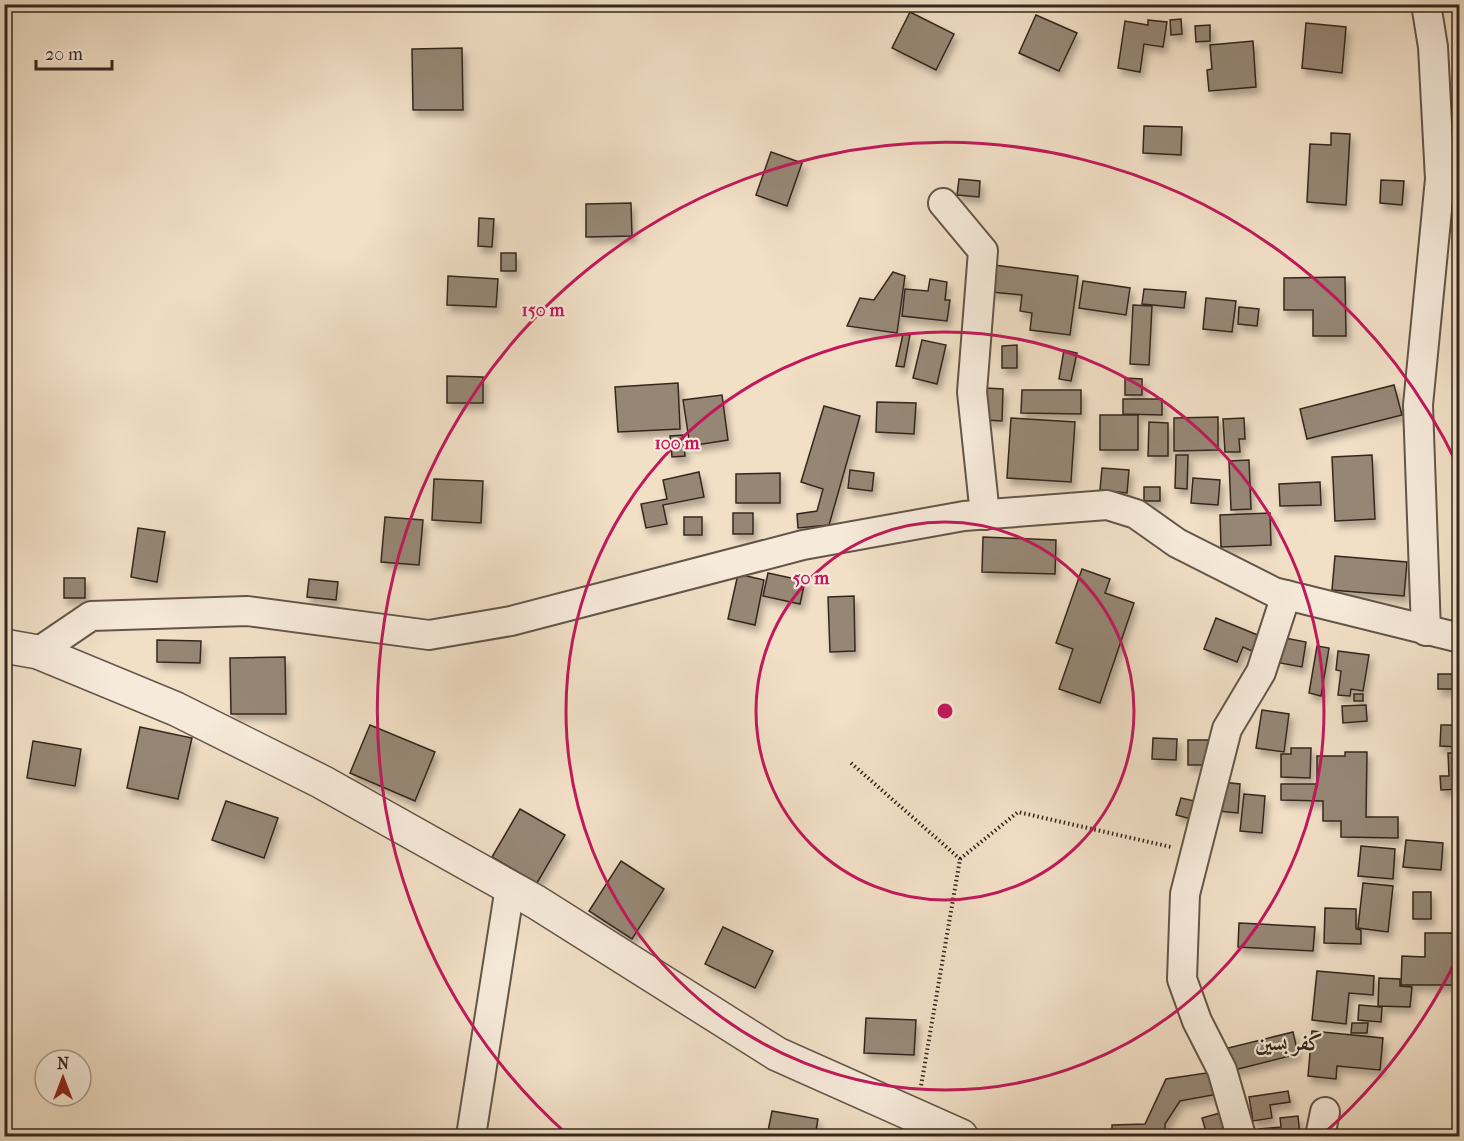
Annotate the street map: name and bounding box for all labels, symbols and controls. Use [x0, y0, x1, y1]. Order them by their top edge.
scale bar [36, 33, 112, 71]
text: 20 m [45, 44, 83, 65]
text: 150 m [522, 300, 565, 321]
text: 100 m [654, 433, 701, 454]
text: 50 m [793, 568, 830, 589]
centre of rings [935, 701, 955, 721]
district label: كفر بسين [1255, 1030, 1323, 1057]
north arrow [33, 1048, 93, 1108]
text: N [57, 1054, 70, 1073]

